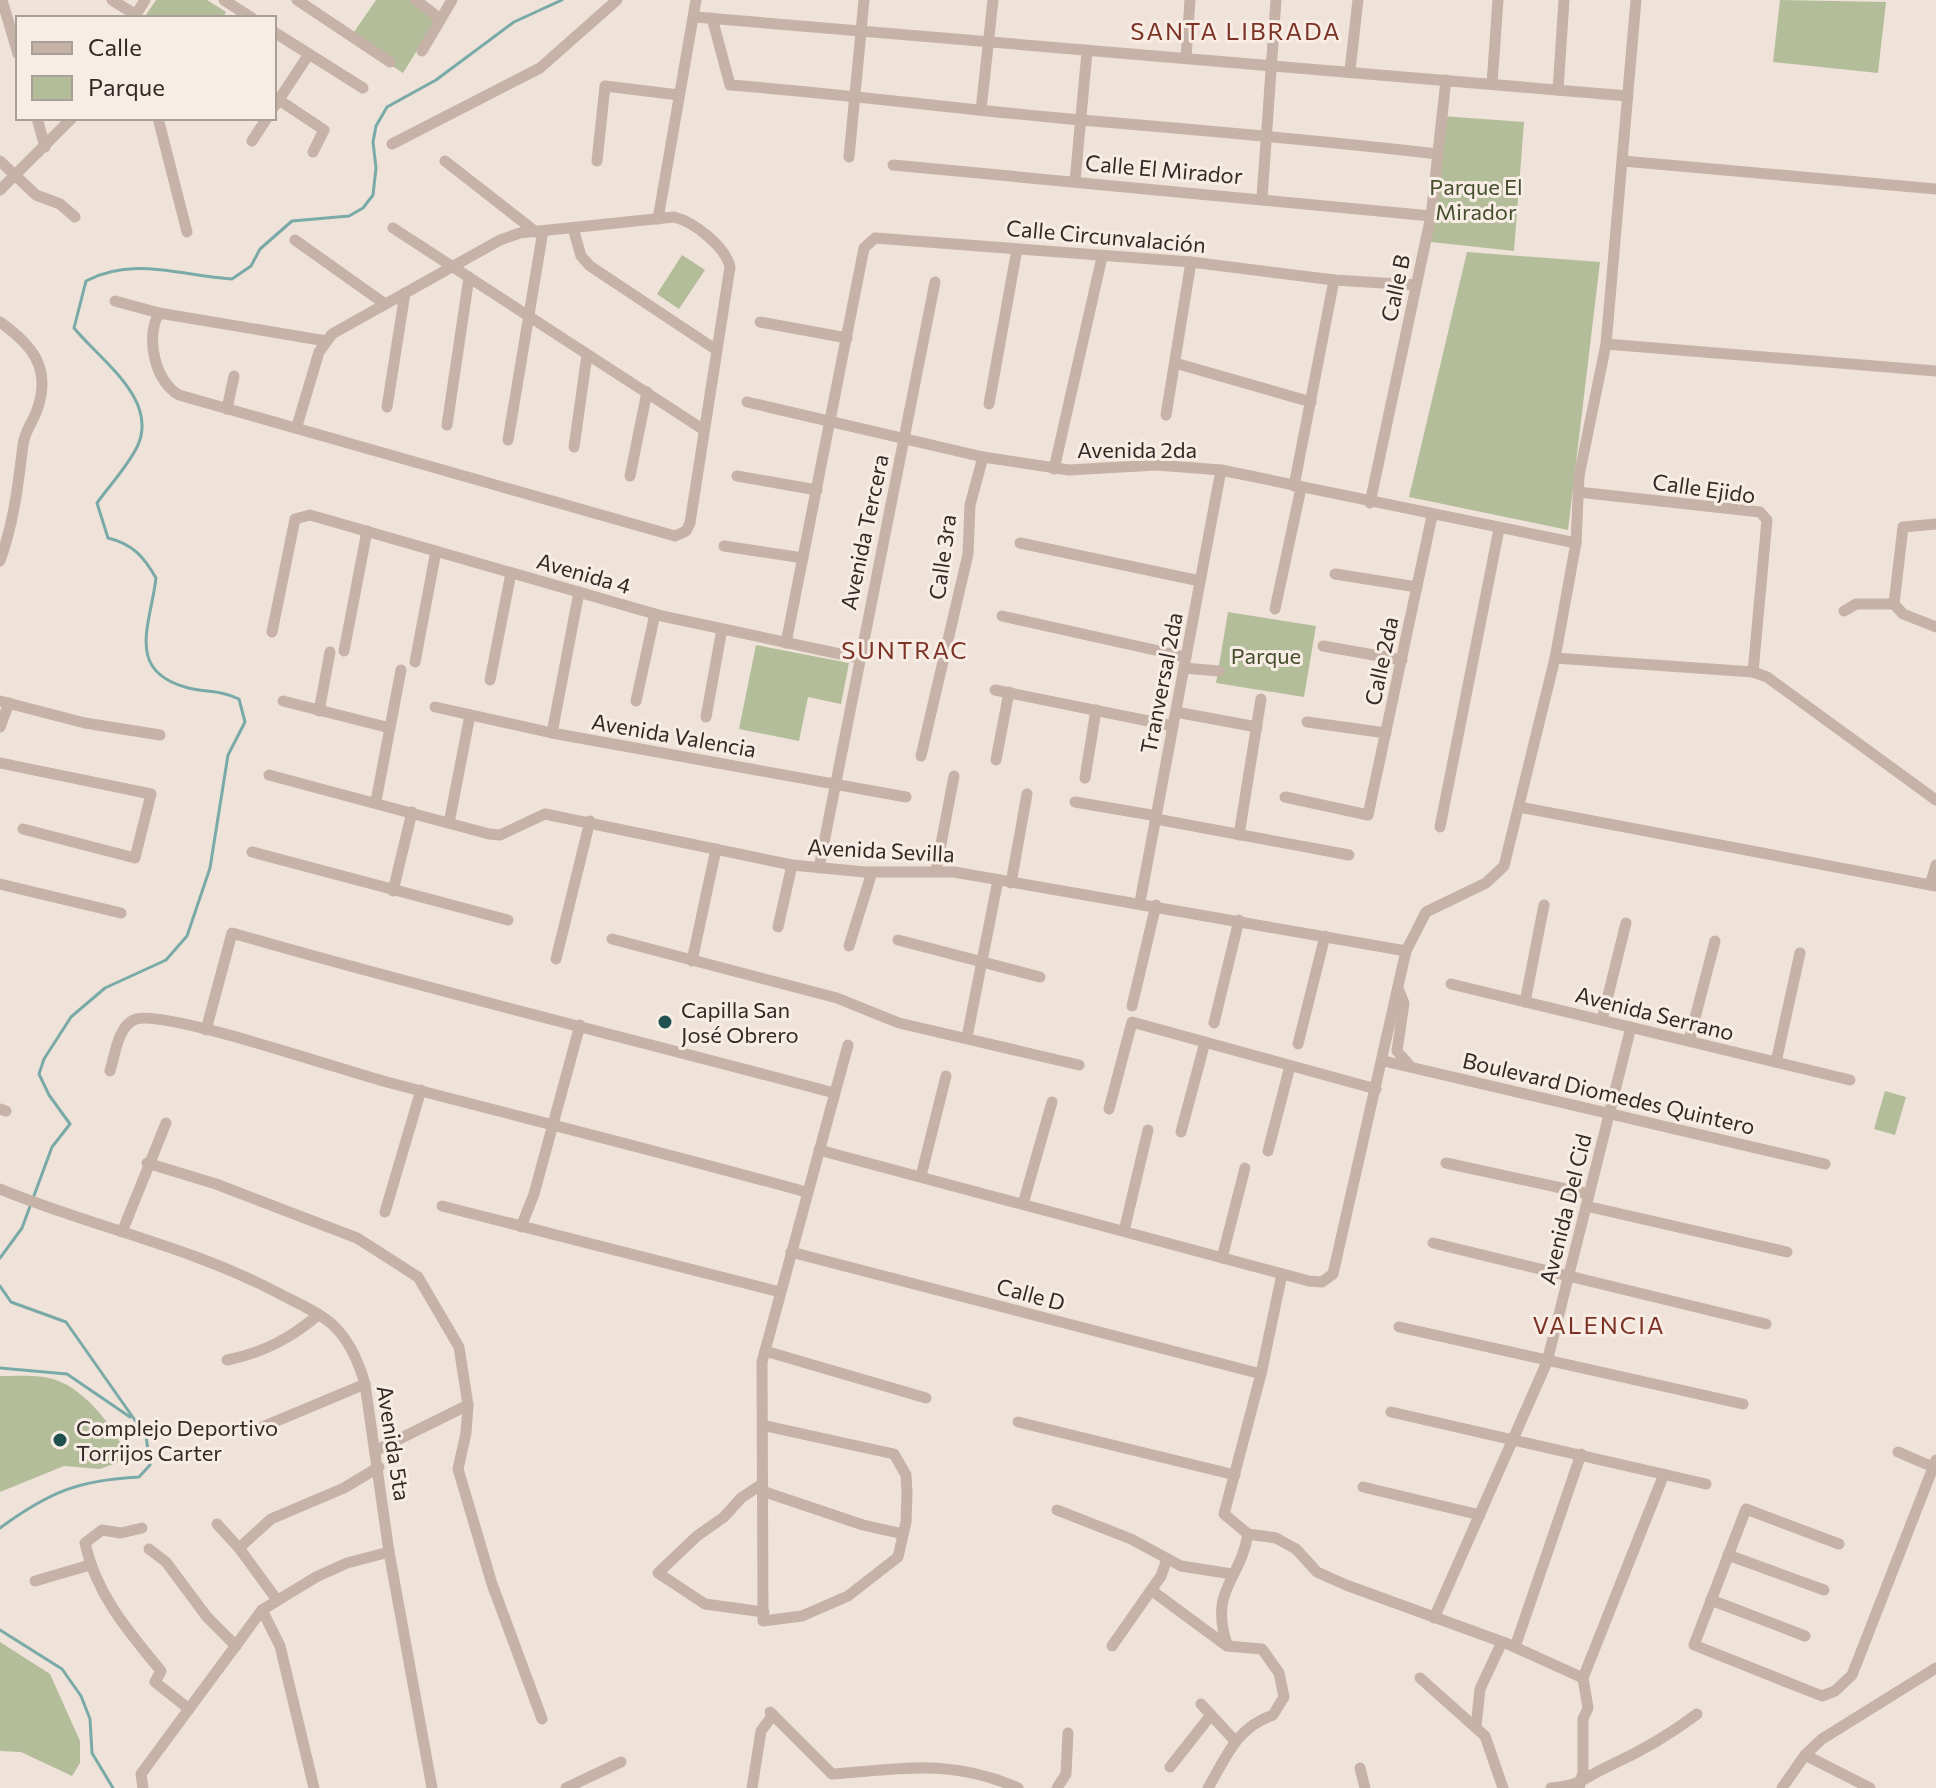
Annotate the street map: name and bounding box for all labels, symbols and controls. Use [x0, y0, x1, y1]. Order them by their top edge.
legend [16, 16, 276, 120]
district label: SANTA LIBRADA [1130, 16, 1342, 45]
text: Calle [88, 32, 142, 61]
text: Parque [88, 72, 165, 101]
street label: Calle El Mirador [1084, 149, 1244, 189]
park label: Parque El Mirador [1429, 173, 1523, 225]
street label: Calle Circunvalación [1005, 214, 1207, 258]
street label: Calle B [1375, 252, 1415, 324]
street label: Avenida 2da [1077, 436, 1197, 463]
street label: Avenida Tercera [834, 452, 894, 612]
street label: Calle Ejido [1651, 467, 1757, 509]
street label: Calle 3ra [923, 512, 961, 602]
street label: Avenida 4 [534, 547, 634, 599]
street label: Tranversal 2da [1134, 610, 1188, 756]
street label: Calle 2da [1358, 614, 1404, 708]
district label: SUNTRAC [841, 635, 969, 664]
park label: Parque [1231, 642, 1301, 669]
street label: Avenida Valencia [590, 707, 758, 763]
street label: Avenida Sevilla [807, 833, 955, 867]
street label: Avenida Serrano [1573, 980, 1737, 1046]
place label: Capilla San José Obrero [681, 996, 799, 1048]
marker: Capilla San José Obrero [656, 1013, 674, 1031]
street label: Boulevard Diomedes Quintero [1460, 1046, 1758, 1140]
street label: Avenida Del Cid [1533, 1131, 1597, 1287]
street label: Calle D [994, 1272, 1068, 1316]
district label: VALENCIA [1532, 1310, 1666, 1339]
street label: Avenida 5ta [372, 1383, 416, 1503]
place label: Complejo Deportivo Torrijos Carter [76, 1414, 278, 1466]
marker: Complejo Deportivo Torrijos Carter [51, 1431, 69, 1449]

